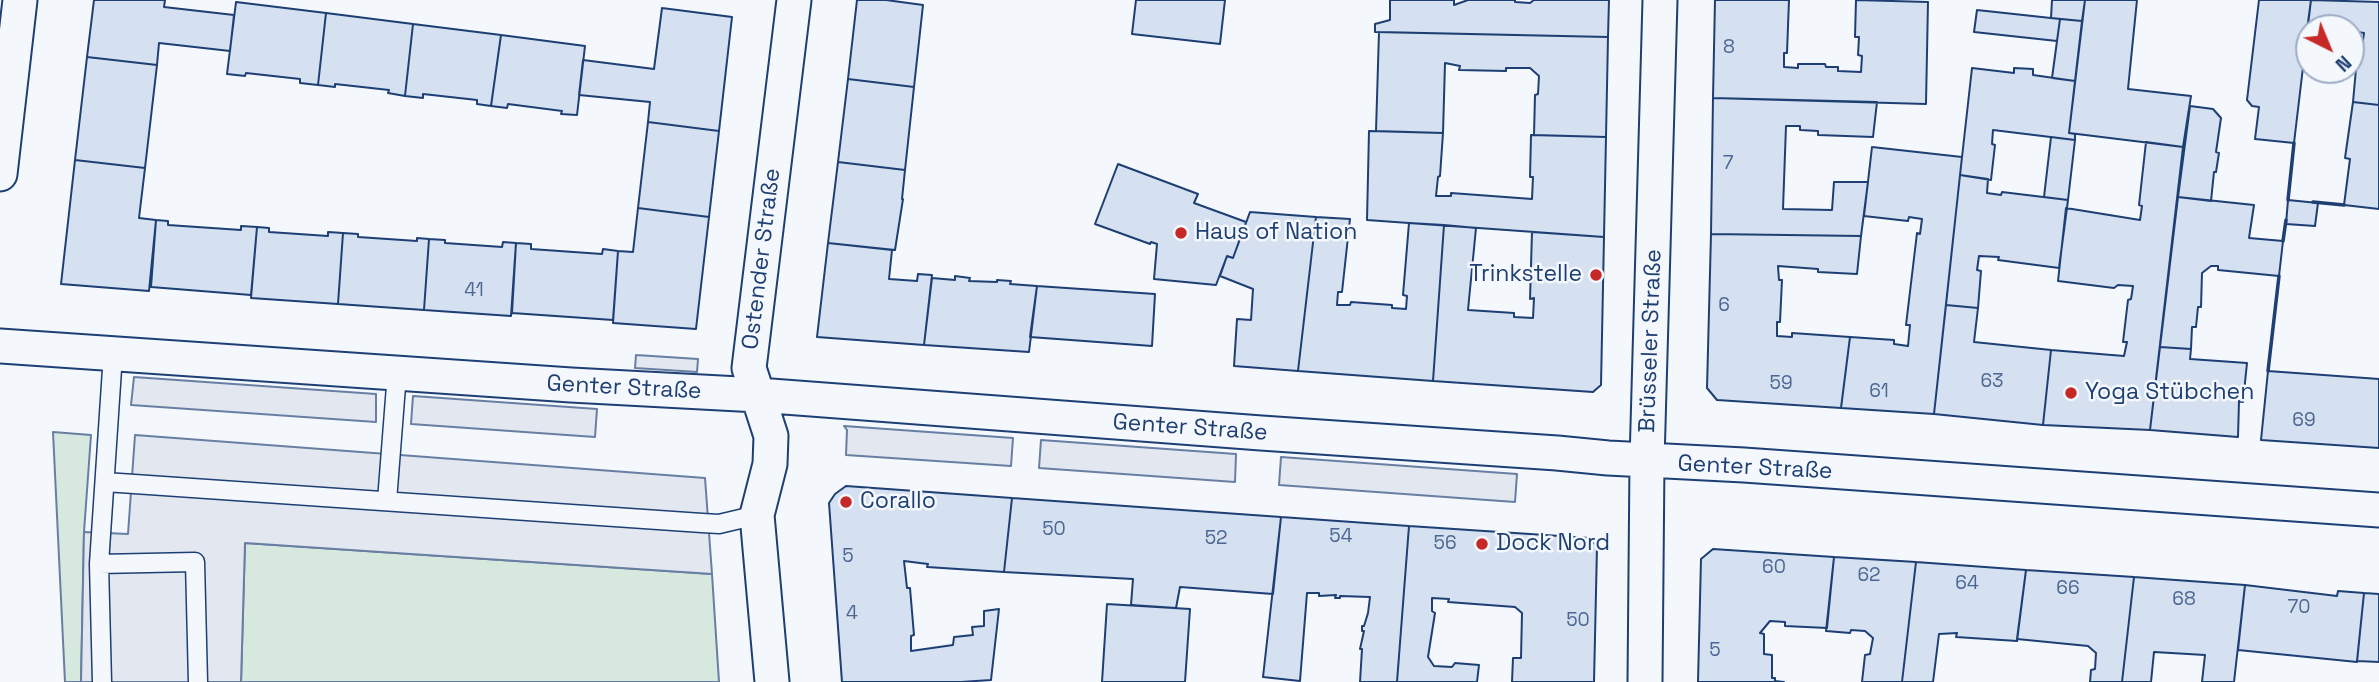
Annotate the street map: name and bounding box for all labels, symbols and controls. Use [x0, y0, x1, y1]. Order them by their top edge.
north arrow [2295, 14, 2365, 84]
house number: 8 [1723, 37, 1735, 59]
text: N [2330, 50, 2356, 77]
house number: 7 [1723, 153, 1733, 175]
street label: Ostender Straße [737, 167, 787, 351]
place label: Haus of Nation [1195, 219, 1357, 247]
marker: Haus of Nation [1173, 225, 1189, 241]
street label: Brüsseler Straße [1634, 249, 1668, 433]
place label: Trinkstelle [1469, 261, 1582, 289]
marker: Trinkstelle [1588, 267, 1604, 283]
house number: 41 [464, 280, 484, 302]
house number: 6 [1718, 295, 1730, 317]
street label: Genter Straße [546, 370, 702, 406]
house number: 63 [1980, 371, 2004, 393]
house number: 59 [1769, 373, 1793, 395]
place label: Yoga Stübchen [2085, 379, 2254, 407]
house number: 61 [1869, 381, 1889, 403]
marker: Yoga Stübchen [2063, 385, 2079, 401]
street label: Genter Straße [1112, 409, 1268, 447]
house number: 69 [2292, 410, 2316, 432]
street label: Genter Straße [1677, 450, 1833, 486]
place label: Corallo [860, 488, 936, 516]
marker: Corallo [838, 494, 854, 510]
house number: 50 [1042, 519, 1066, 541]
house number: 54 [1329, 526, 1353, 548]
house number: 52 [1205, 528, 1227, 550]
place label: Dock Nord [1496, 530, 1610, 558]
house number: 56 [1433, 533, 1457, 555]
marker: Dock Nord [1474, 536, 1490, 552]
house number: 5 [842, 546, 854, 568]
house number: 60 [1762, 557, 1786, 579]
house number: 62 [1857, 565, 1881, 587]
house number: 64 [1955, 573, 1979, 595]
house number: 66 [2056, 578, 2080, 600]
house number: 68 [2172, 589, 2196, 611]
house number: 70 [2288, 597, 2310, 619]
house number: 4 [846, 603, 858, 625]
house number: 50 [1566, 610, 1590, 632]
house number: 5 [1709, 640, 1721, 662]

